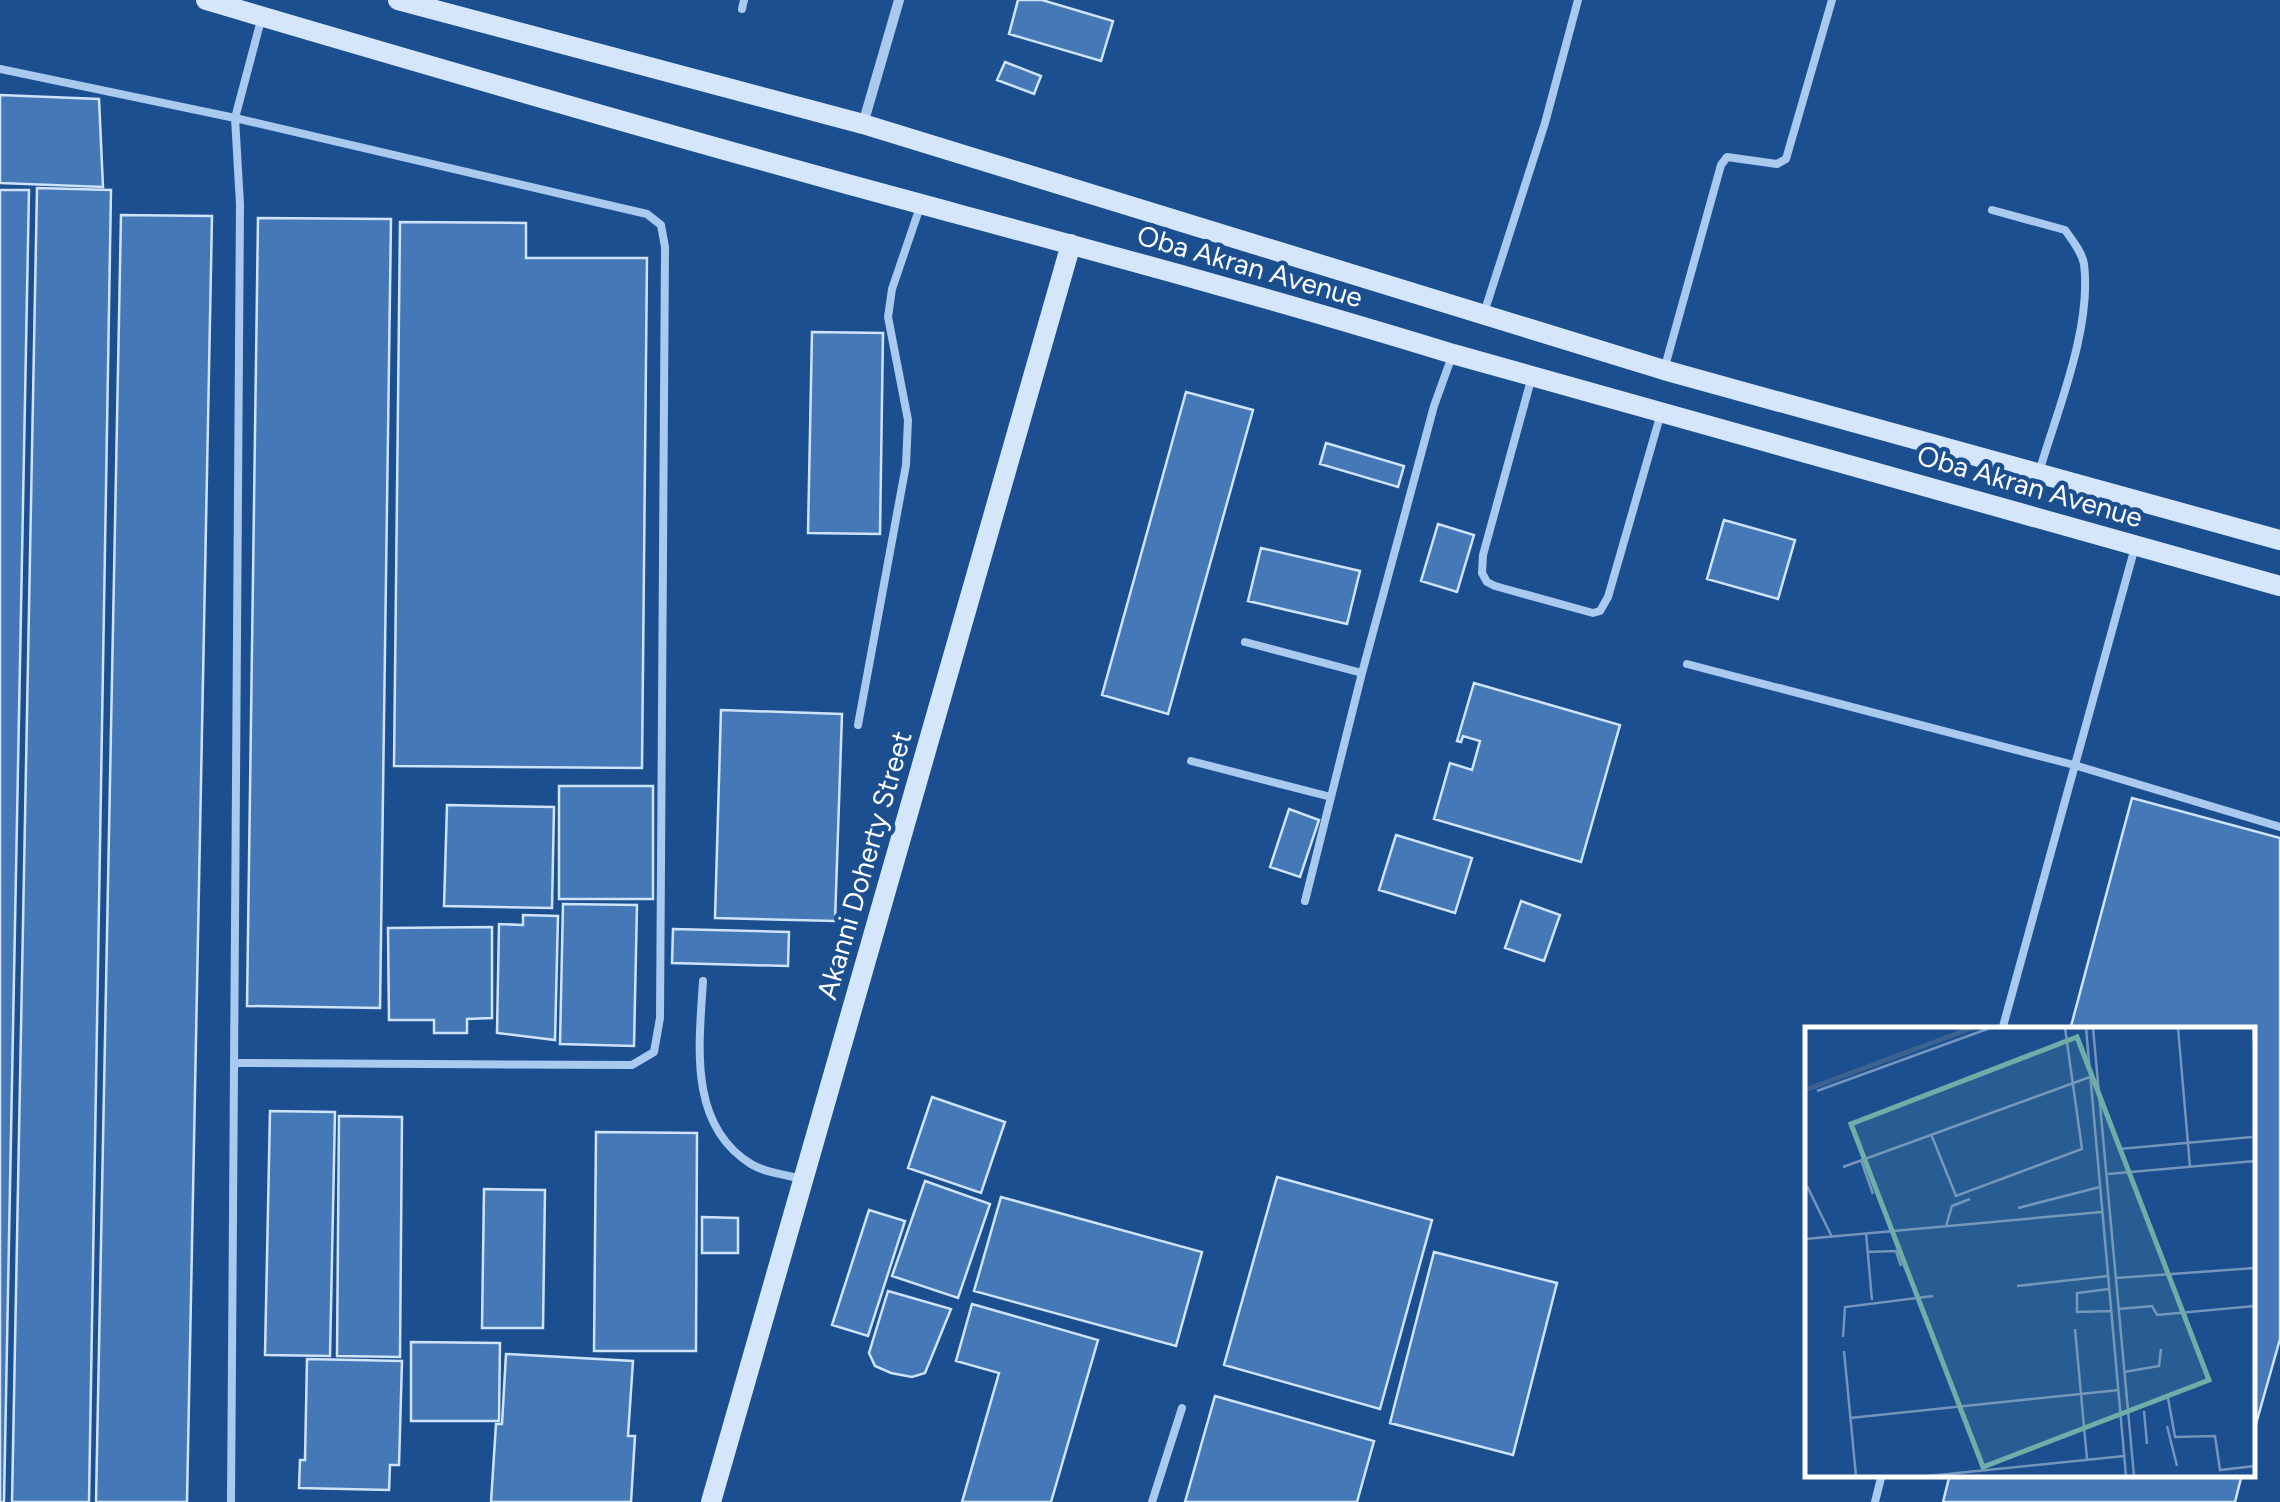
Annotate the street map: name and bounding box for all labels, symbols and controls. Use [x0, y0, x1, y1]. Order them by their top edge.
street label: Oba Akran Avenue [1133, 218, 1367, 314]
street label: Oba Akran Avenue [1913, 438, 2147, 534]
street label: Akanni Doherty Street [809, 727, 919, 1003]
inset map [1805, 1027, 2255, 1477]

